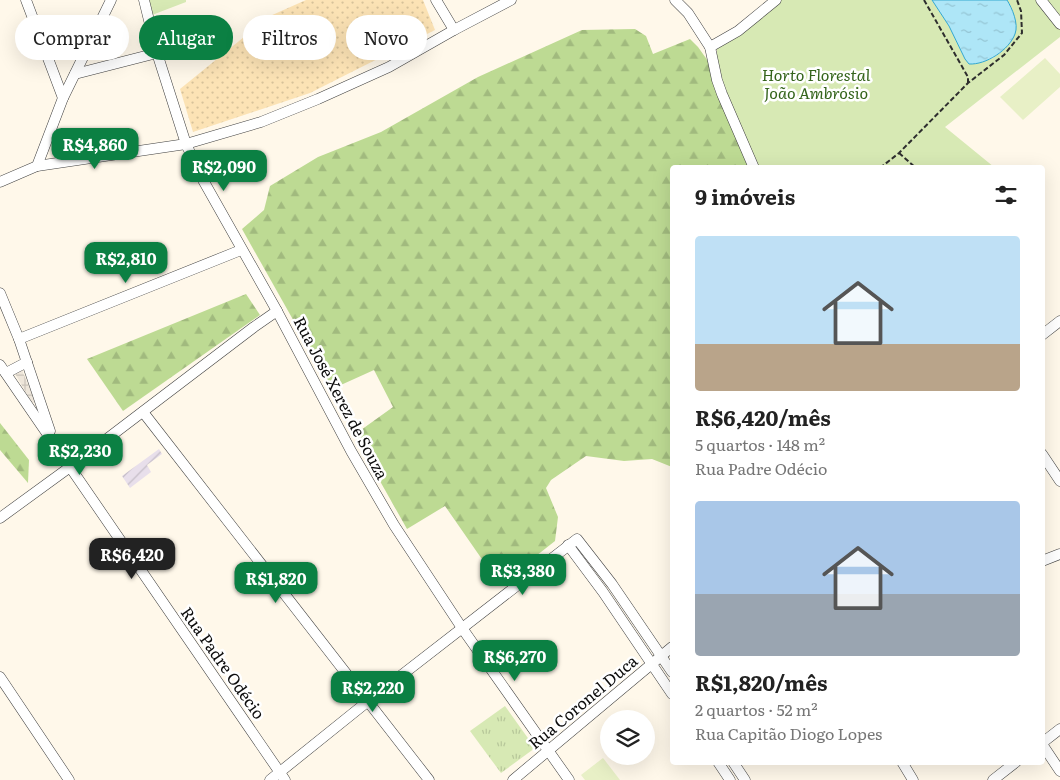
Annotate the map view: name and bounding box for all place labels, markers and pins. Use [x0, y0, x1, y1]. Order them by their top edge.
pin: R$4,860 [49, 128, 141, 170]
pin: R$2,090 [178, 150, 270, 192]
pin: R$2,810 [80, 242, 172, 284]
pin: R$2,230 [34, 434, 126, 476]
pin: R$6,420 [86, 538, 178, 580]
pin: R$3,380 [477, 554, 569, 596]
pin: R$1,820 [230, 562, 322, 604]
pin: R$6,270 [469, 640, 561, 682]
pin: R$2,220 [327, 670, 419, 713]

